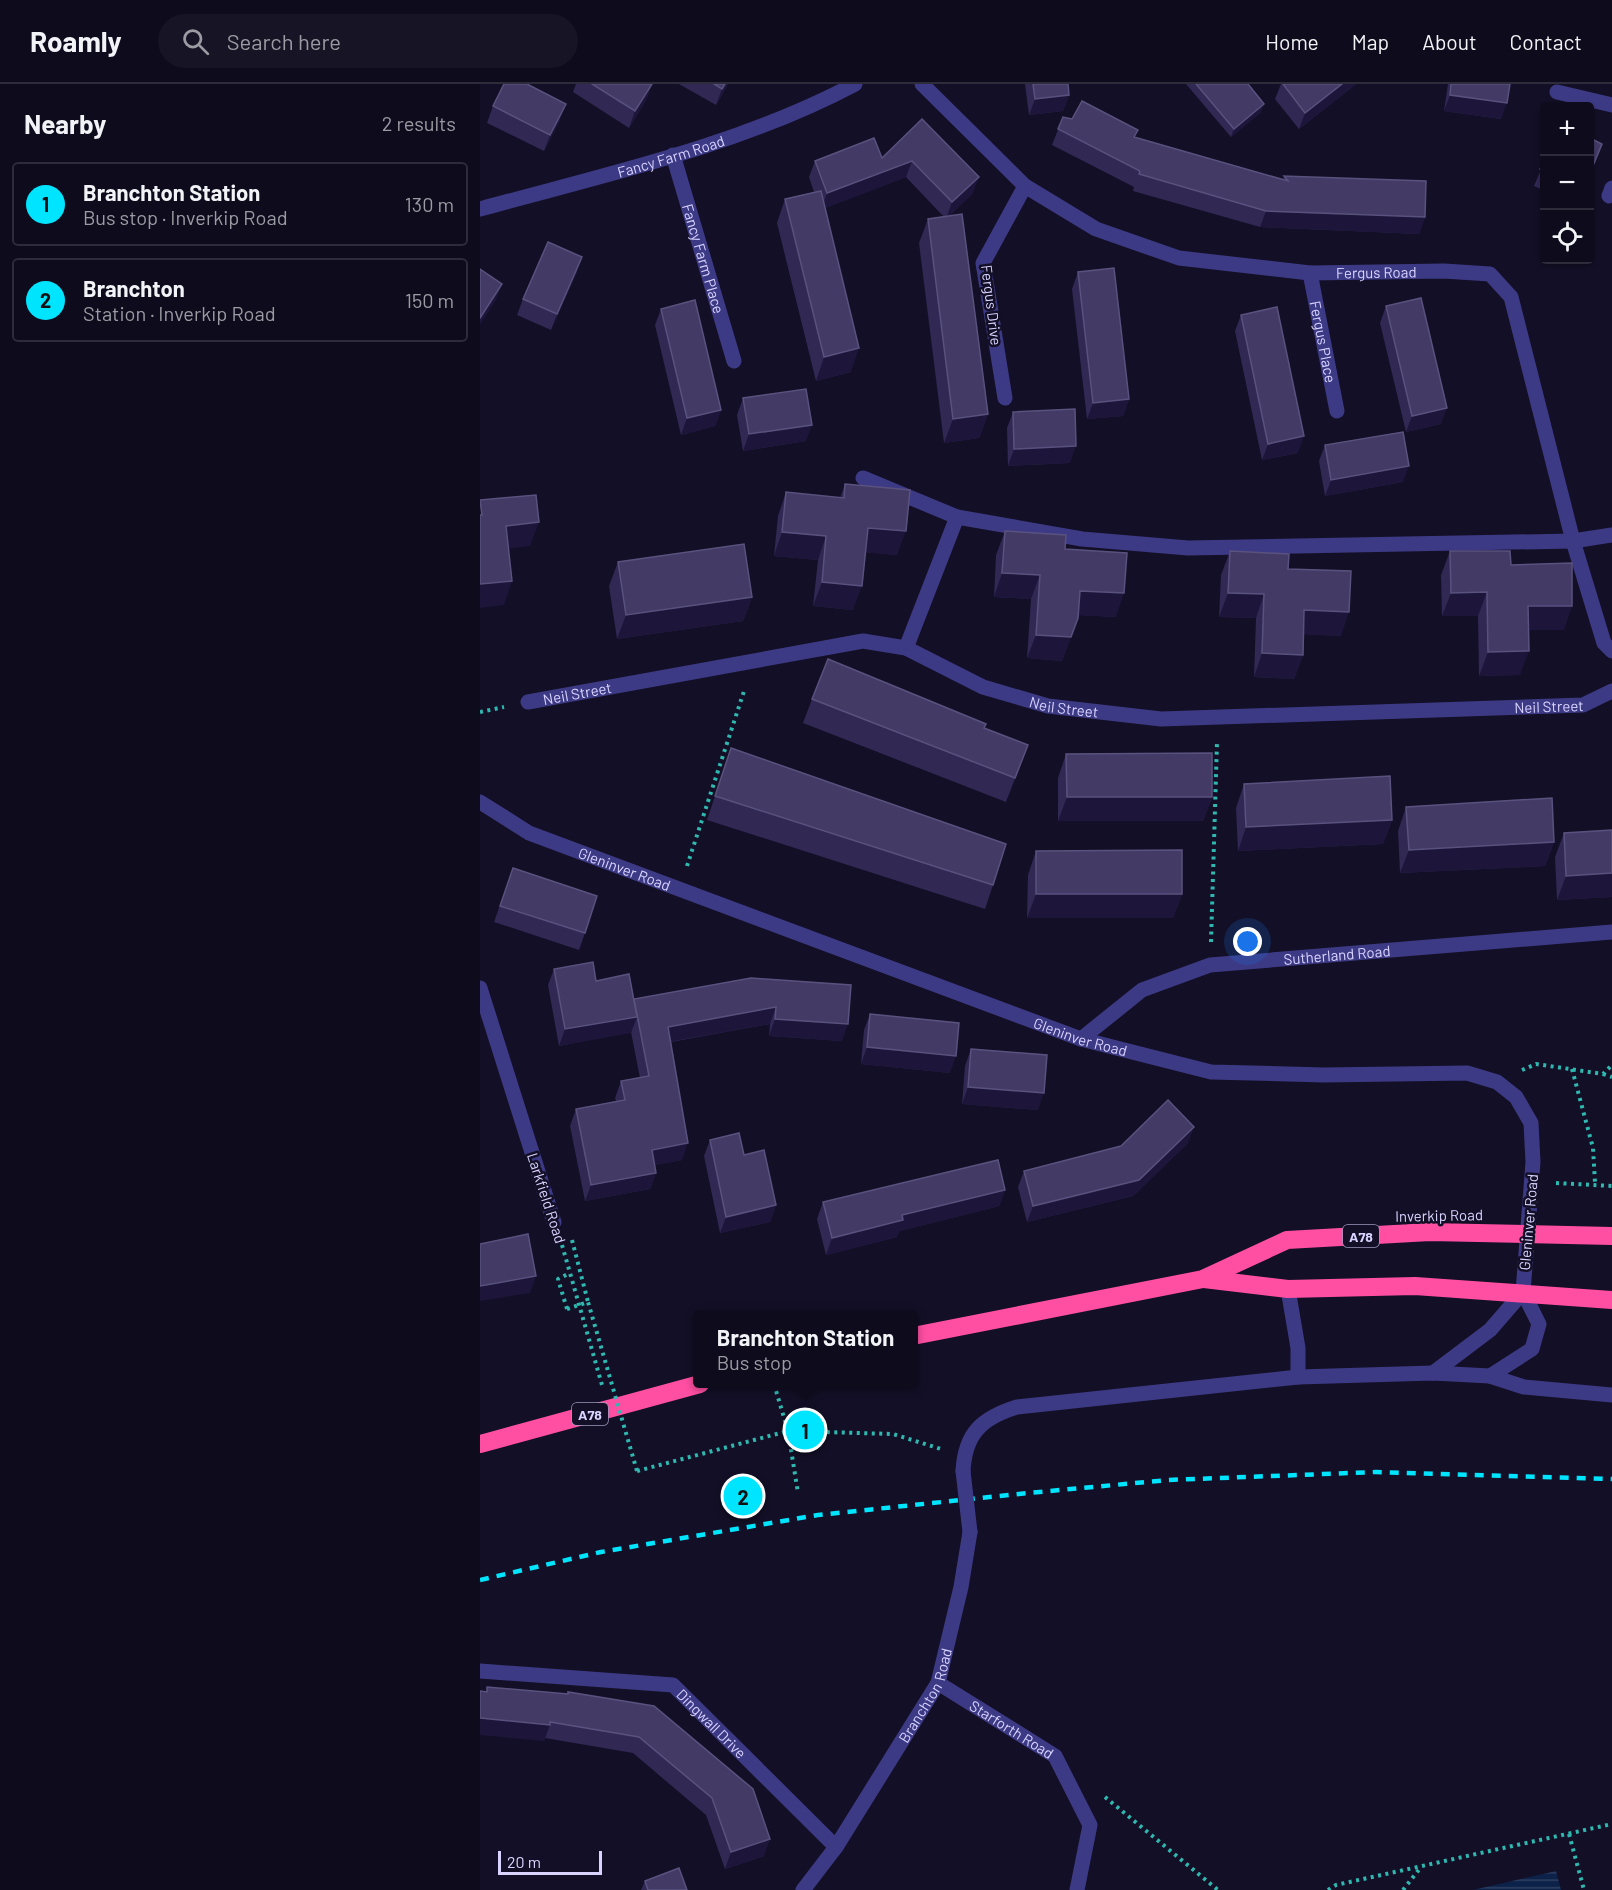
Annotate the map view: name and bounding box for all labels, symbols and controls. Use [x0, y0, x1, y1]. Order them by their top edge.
search box [158, 14, 578, 68]
text: Roamly [30, 24, 122, 58]
icon: search [179, 25, 212, 58]
text: Search here [227, 28, 341, 54]
text: Home [1265, 29, 1319, 54]
text: Map [1352, 29, 1389, 54]
text: About [1422, 29, 1477, 54]
text: Contact [1510, 29, 1582, 54]
map controls [1540, 102, 1594, 264]
button: + [1540, 102, 1594, 156]
text: Nearby [24, 108, 106, 139]
text: 2 results [382, 111, 456, 135]
street label: Fancy Farm Road [615, 131, 727, 181]
button: − [1540, 156, 1594, 210]
text: Branchton Station [83, 179, 260, 205]
text: 1 [42, 192, 49, 216]
text: 130 m [405, 192, 454, 216]
street label: Fancy Farm Place [679, 201, 728, 316]
text: Bus stop · Inverkip Road [83, 205, 288, 229]
button: locate [1540, 210, 1594, 264]
street label: Fergus Road [1336, 262, 1417, 282]
street label: Fergus Drive [978, 264, 1006, 346]
text: Branchton [83, 275, 185, 301]
text: 2 [40, 288, 51, 312]
text: 150 m [405, 288, 454, 312]
street label: Fergus Place [1307, 299, 1340, 384]
text: Station · Inverkip Road [83, 301, 276, 325]
street label: Neil Street [541, 678, 613, 708]
street label: Neil Street [1027, 692, 1099, 721]
street label: Neil Street [1514, 696, 1584, 716]
street label: Gleninver Road [576, 843, 673, 894]
your location [1233, 927, 1262, 956]
street label: Sutherland Road [1283, 941, 1391, 968]
street label: Gleninver Road [1031, 1013, 1129, 1059]
street label: Larkfield Road [524, 1150, 570, 1246]
street label: Gleninver Road [1515, 1173, 1541, 1271]
street label: Inverkip Road [1395, 1205, 1483, 1225]
road number: A78 [1343, 1225, 1379, 1247]
popup [693, 1310, 918, 1388]
text: Branchton Station [717, 1324, 894, 1350]
text: Bus stop [717, 1350, 792, 1374]
road number: A78 [572, 1403, 608, 1425]
pin: 1 [786, 1408, 824, 1452]
pin: 2 [724, 1474, 762, 1518]
street label: Branchton Road [894, 1646, 955, 1746]
street label: Dingwall Drive [673, 1685, 750, 1762]
street label: Starforth Road [966, 1696, 1057, 1762]
scale bar [498, 1848, 602, 1876]
text: 20 m [507, 1852, 541, 1871]

